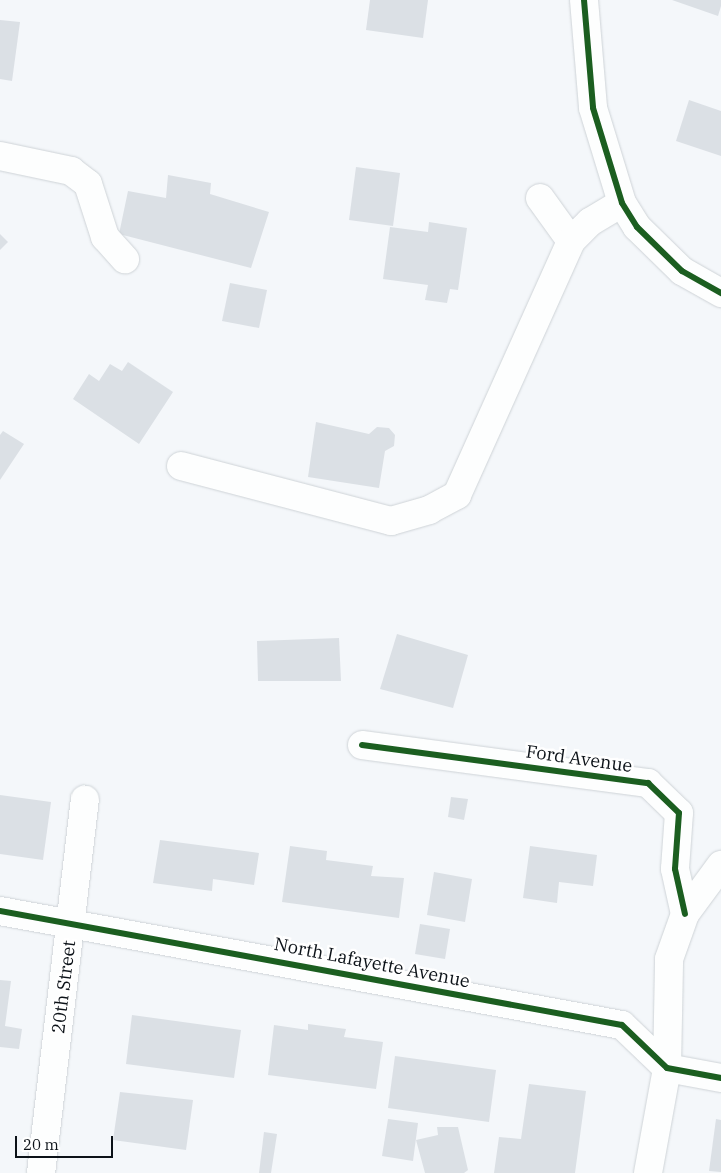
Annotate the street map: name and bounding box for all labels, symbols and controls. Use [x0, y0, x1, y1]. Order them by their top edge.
street label: Ford Avenue [524, 741, 634, 777]
street label: North Lafayette Avenue [272, 933, 472, 993]
street label: 20th Street [48, 939, 80, 1035]
scale bar [18, 1126, 115, 1158]
text: 20 m [23, 1135, 59, 1154]

